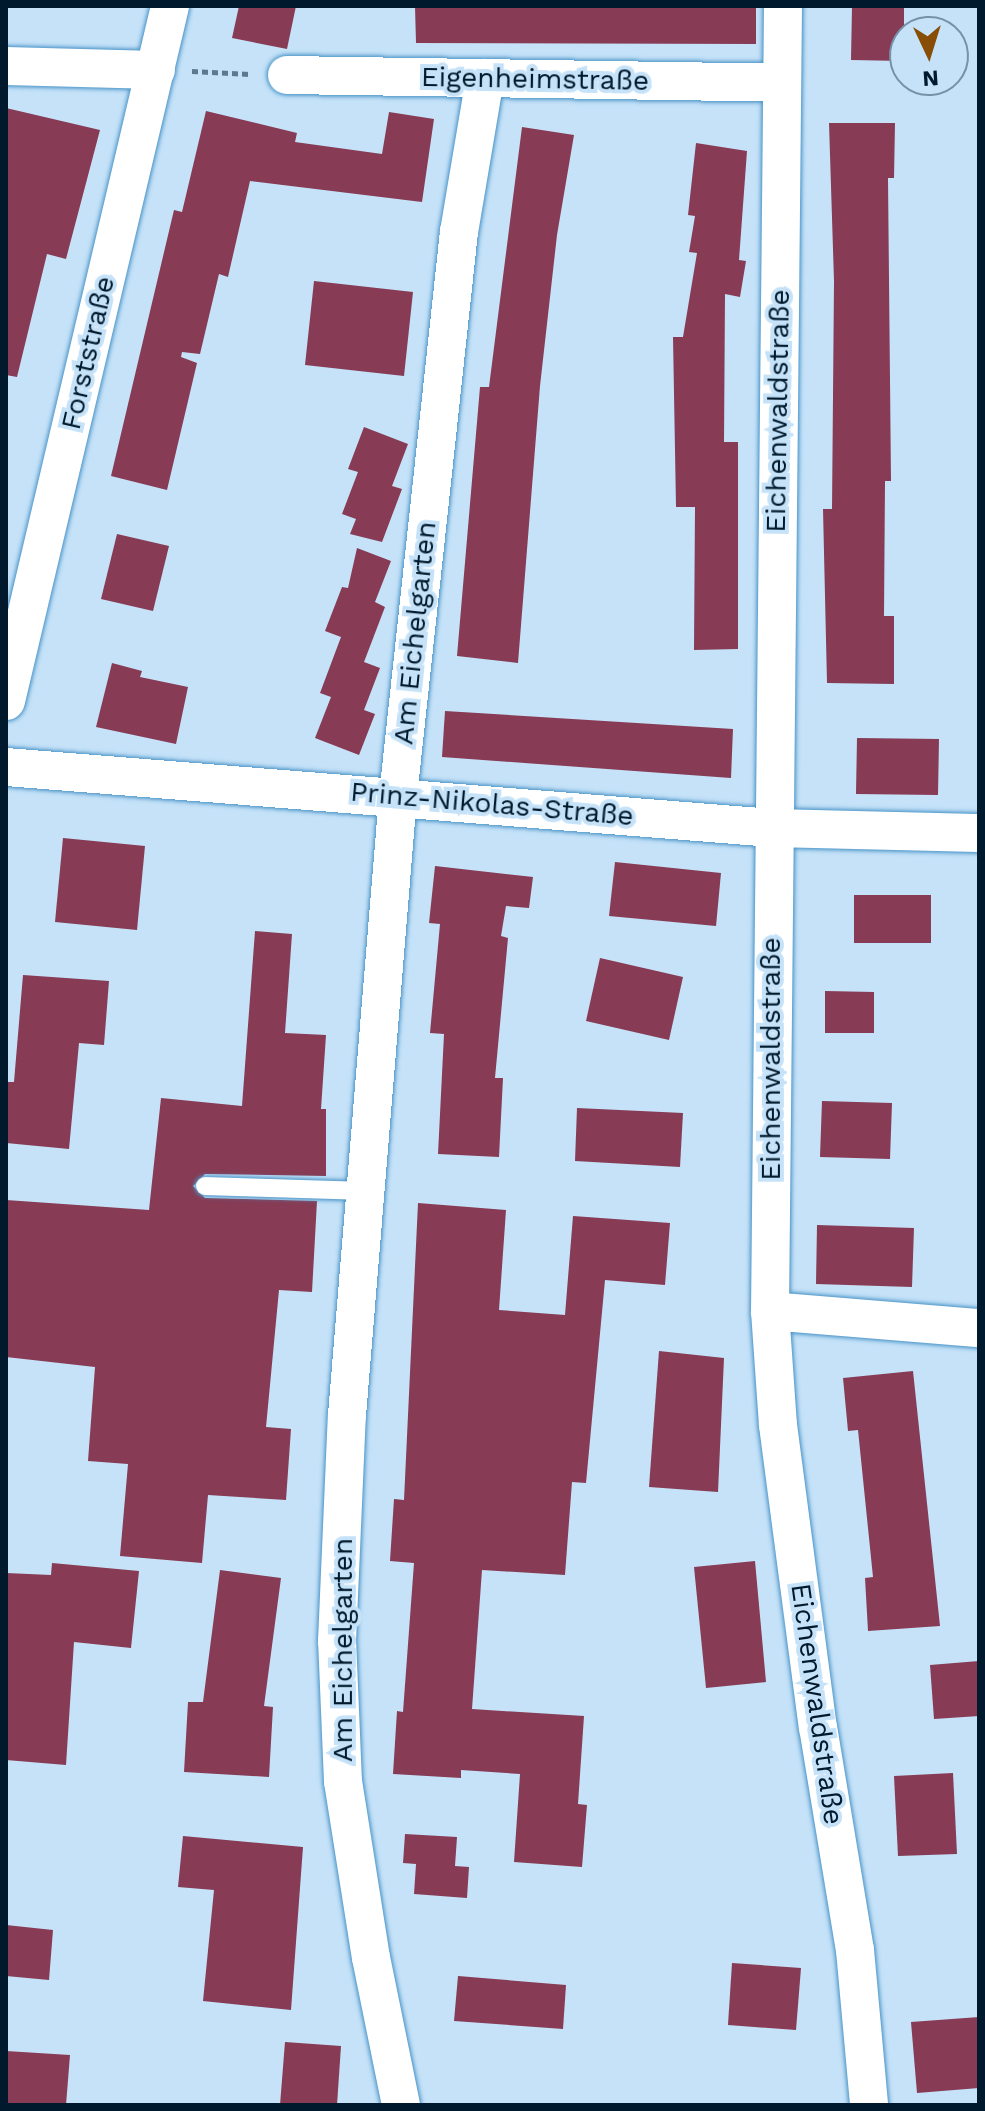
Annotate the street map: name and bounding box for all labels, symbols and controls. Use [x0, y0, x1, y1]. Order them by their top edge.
north arrow [889, 16, 969, 96]
street label: Eigenheimstraße [421, 60, 649, 98]
text: N [922, 65, 940, 91]
street label: Forststraße [54, 273, 122, 433]
street label: Eichenwaldstraße [759, 289, 797, 533]
street label: Am Eichelgarten [387, 520, 443, 746]
street label: Prinz-Nikolas-Straße [349, 775, 635, 833]
street label: Eichenwaldstraße [754, 937, 788, 1181]
street label: Am Eichelgarten [326, 1538, 360, 1762]
street label: Eichenwaldstraße [783, 1581, 851, 1827]

